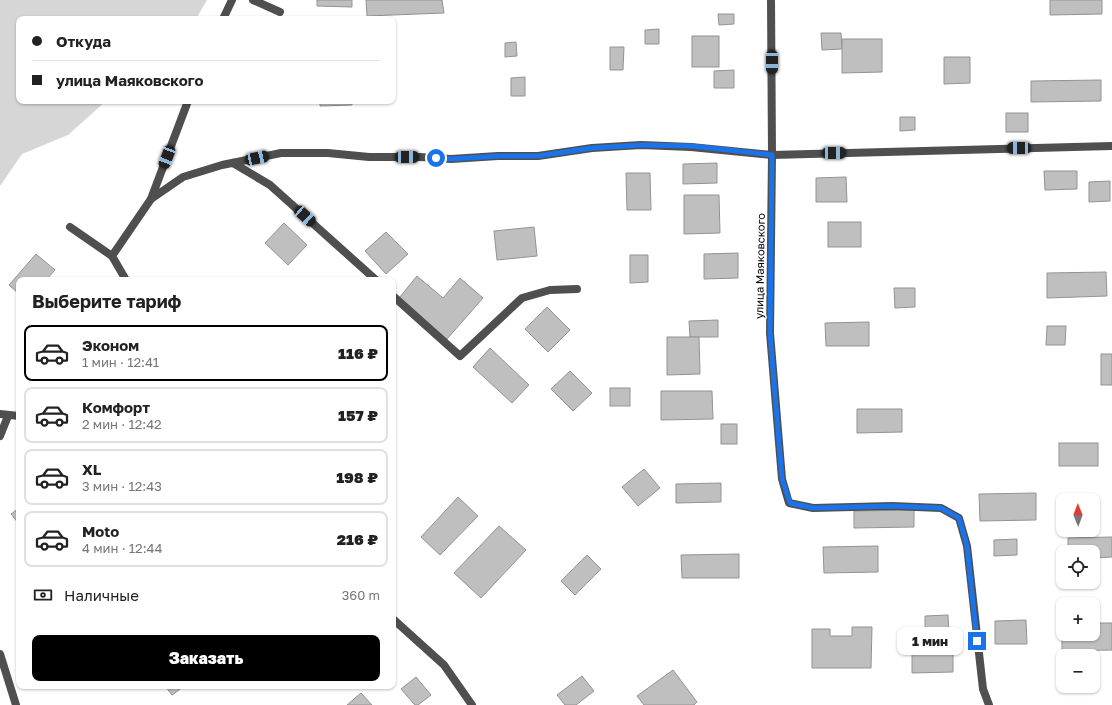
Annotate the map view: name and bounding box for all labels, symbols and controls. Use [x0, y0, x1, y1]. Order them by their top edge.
text: Откуда [56, 32, 111, 50]
car [766, 50, 778, 74]
text: улица Маяковского [56, 71, 203, 89]
car [1007, 142, 1031, 154]
car [157, 144, 177, 170]
car [822, 147, 846, 159]
route start [427, 149, 445, 167]
car [244, 150, 270, 166]
car [395, 151, 419, 163]
car [292, 204, 318, 228]
street label: улица Маяковского [752, 212, 767, 319]
text: Выберите тариф [32, 290, 181, 312]
icon: car [34, 335, 70, 371]
text: Эконом [82, 336, 139, 354]
text: 116 ₽ [338, 344, 378, 362]
text: 1 мин · 12:41 [82, 354, 159, 370]
icon: car [34, 397, 70, 433]
text: Комфорт [82, 398, 150, 416]
text: 157 ₽ [338, 406, 378, 424]
text: 2 мин · 12:42 [82, 416, 162, 432]
icon: car [34, 459, 70, 495]
text: XL [82, 460, 101, 478]
text: 198 ₽ [336, 468, 378, 486]
text: 3 мин · 12:43 [82, 478, 162, 494]
north arrow [1056, 493, 1100, 537]
map controls [1056, 493, 1100, 693]
icon: car [34, 521, 70, 557]
text: Moto [82, 522, 119, 540]
text: 216 ₽ [337, 530, 378, 548]
text: 4 мин · 12:44 [82, 540, 162, 556]
button: locate [1056, 545, 1100, 589]
icon: cash [32, 584, 54, 606]
text: Наличные [64, 586, 139, 604]
text: 360 m [342, 587, 380, 603]
button: + [1056, 597, 1100, 641]
callout: 1 мин [897, 627, 963, 655]
route end [968, 632, 986, 650]
text: 1 мин [912, 633, 948, 649]
button: Заказать [32, 635, 380, 681]
button: − [1056, 649, 1100, 693]

